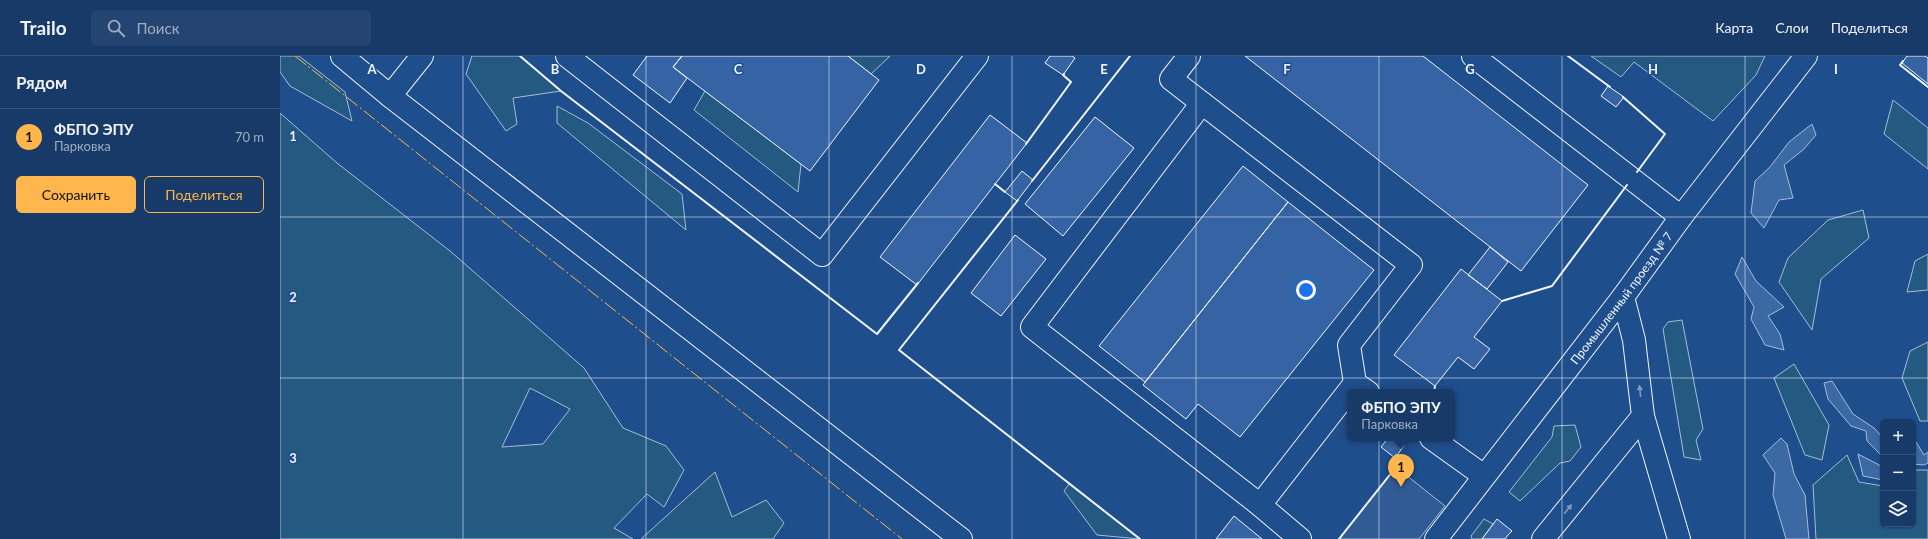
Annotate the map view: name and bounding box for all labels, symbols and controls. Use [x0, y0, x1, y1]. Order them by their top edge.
search box [91, 10, 371, 46]
text: Trailo [20, 16, 67, 39]
icon: search [105, 17, 127, 39]
text: Поиск [137, 19, 179, 37]
text: Карта [1715, 19, 1753, 36]
text: Слои [1775, 19, 1809, 36]
text: Поделиться [1831, 19, 1908, 36]
text: A [366, 61, 377, 77]
text: B [551, 61, 560, 77]
text: C [734, 61, 743, 77]
text: D [916, 61, 926, 77]
text: E [1100, 61, 1108, 77]
text: F [1283, 61, 1291, 77]
text: G [1465, 61, 1475, 77]
text: H [1648, 61, 1658, 77]
text: I [1834, 61, 1838, 77]
text: Рядом [16, 72, 67, 93]
text: ФБПО ЭПУ [54, 120, 133, 138]
text: 1 [289, 128, 297, 144]
text: 1 [25, 129, 33, 145]
text: 70 m [235, 129, 264, 145]
text: Парковка [54, 138, 111, 154]
button: Сохранить [16, 176, 136, 213]
button: Поделиться [144, 176, 264, 213]
street label: Промышленный проезд № 7 [1567, 229, 1675, 367]
your location [1296, 280, 1316, 300]
text: 2 [289, 289, 297, 305]
one-way arrow [1637, 385, 1643, 397]
popup [1347, 389, 1455, 441]
text: ФБПО ЭПУ [1361, 398, 1441, 416]
text: Парковка [1361, 416, 1418, 432]
map controls [1880, 419, 1916, 527]
button: + [1880, 419, 1916, 455]
text: 3 [289, 450, 297, 466]
pin: 1 [1388, 454, 1414, 487]
button: − [1880, 455, 1916, 491]
button: layers [1880, 491, 1916, 527]
one-way arrow [1563, 503, 1572, 514]

